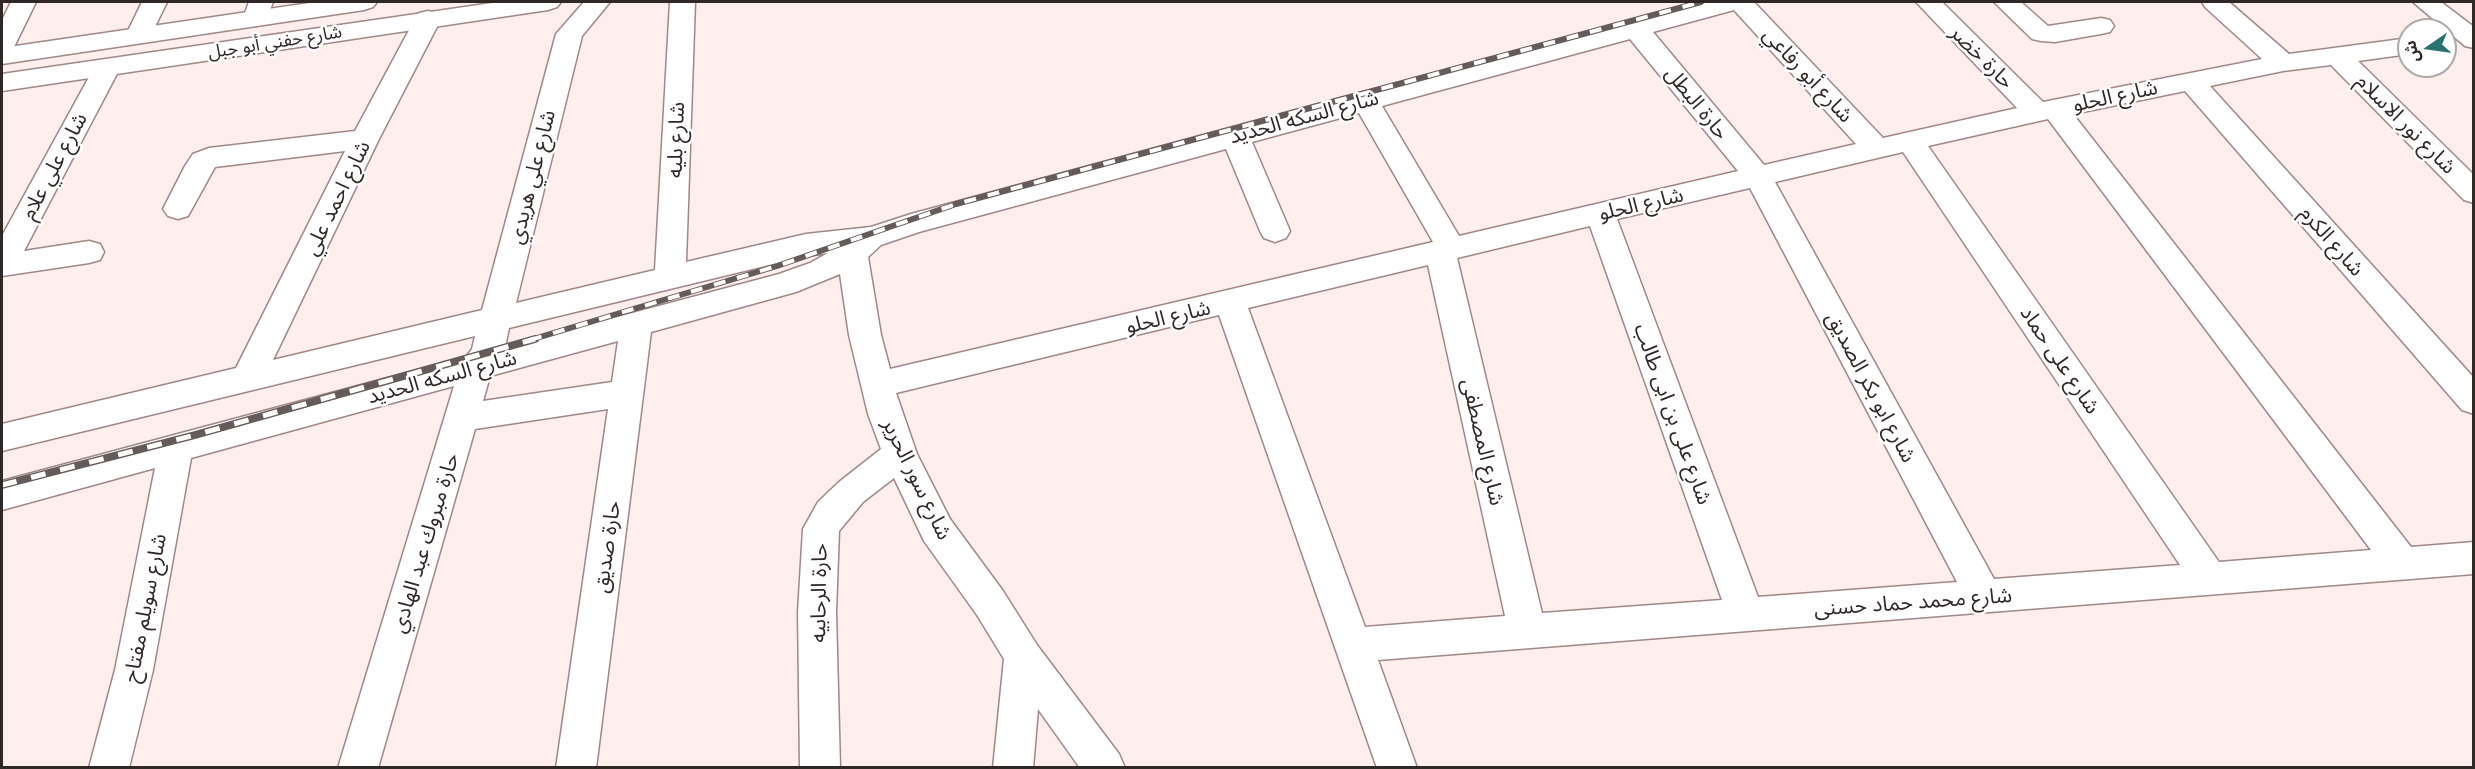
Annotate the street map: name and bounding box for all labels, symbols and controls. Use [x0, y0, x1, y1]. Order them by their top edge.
north arrow [2397, 18, 2457, 78]
street label: حارة خضر [1945, 20, 2019, 94]
street label: شارع حفني أبو جبل [206, 21, 344, 63]
street label: شارع أبو رفاعي [1758, 22, 1858, 128]
text: ش [2399, 39, 2423, 65]
street label: حارة البطل [1660, 61, 1734, 145]
street label: شارع نور الاسلام [2351, 69, 2461, 179]
street label: شارع الحلو [2070, 75, 2160, 117]
street label: شارع السكه الحديد [1227, 85, 1381, 149]
street label: شارع بليه [662, 101, 690, 179]
street label: شارع علي هريدي [503, 107, 561, 247]
street label: شارع علي علام [15, 108, 93, 224]
street label: شارع احمد علي [298, 136, 376, 260]
street label: شارع الحلو [1596, 182, 1686, 226]
street label: شارع الكرم [2295, 201, 2369, 281]
street label: شارع الحلو [1123, 295, 1213, 339]
street label: شارع على حماد [2015, 301, 2105, 419]
street label: شارع ابو بكر الصديق [1821, 307, 1921, 467]
street label: شارع على بن ابى طالب [1629, 320, 1717, 508]
street label: شارع السكه الحديد [365, 345, 519, 409]
street label: شارع المصطفى [1456, 376, 1510, 508]
street label: شارع سور الحرير [877, 414, 957, 544]
street label: حارة مبروك عبد الهادي [386, 450, 464, 636]
street label: حارة صديق [588, 499, 626, 595]
street label: شارع سويلم مفتاح [118, 531, 172, 685]
street label: حارة الرحابيه [806, 543, 832, 643]
street label: شارع محمد حماد حسنى [1813, 583, 2013, 621]

